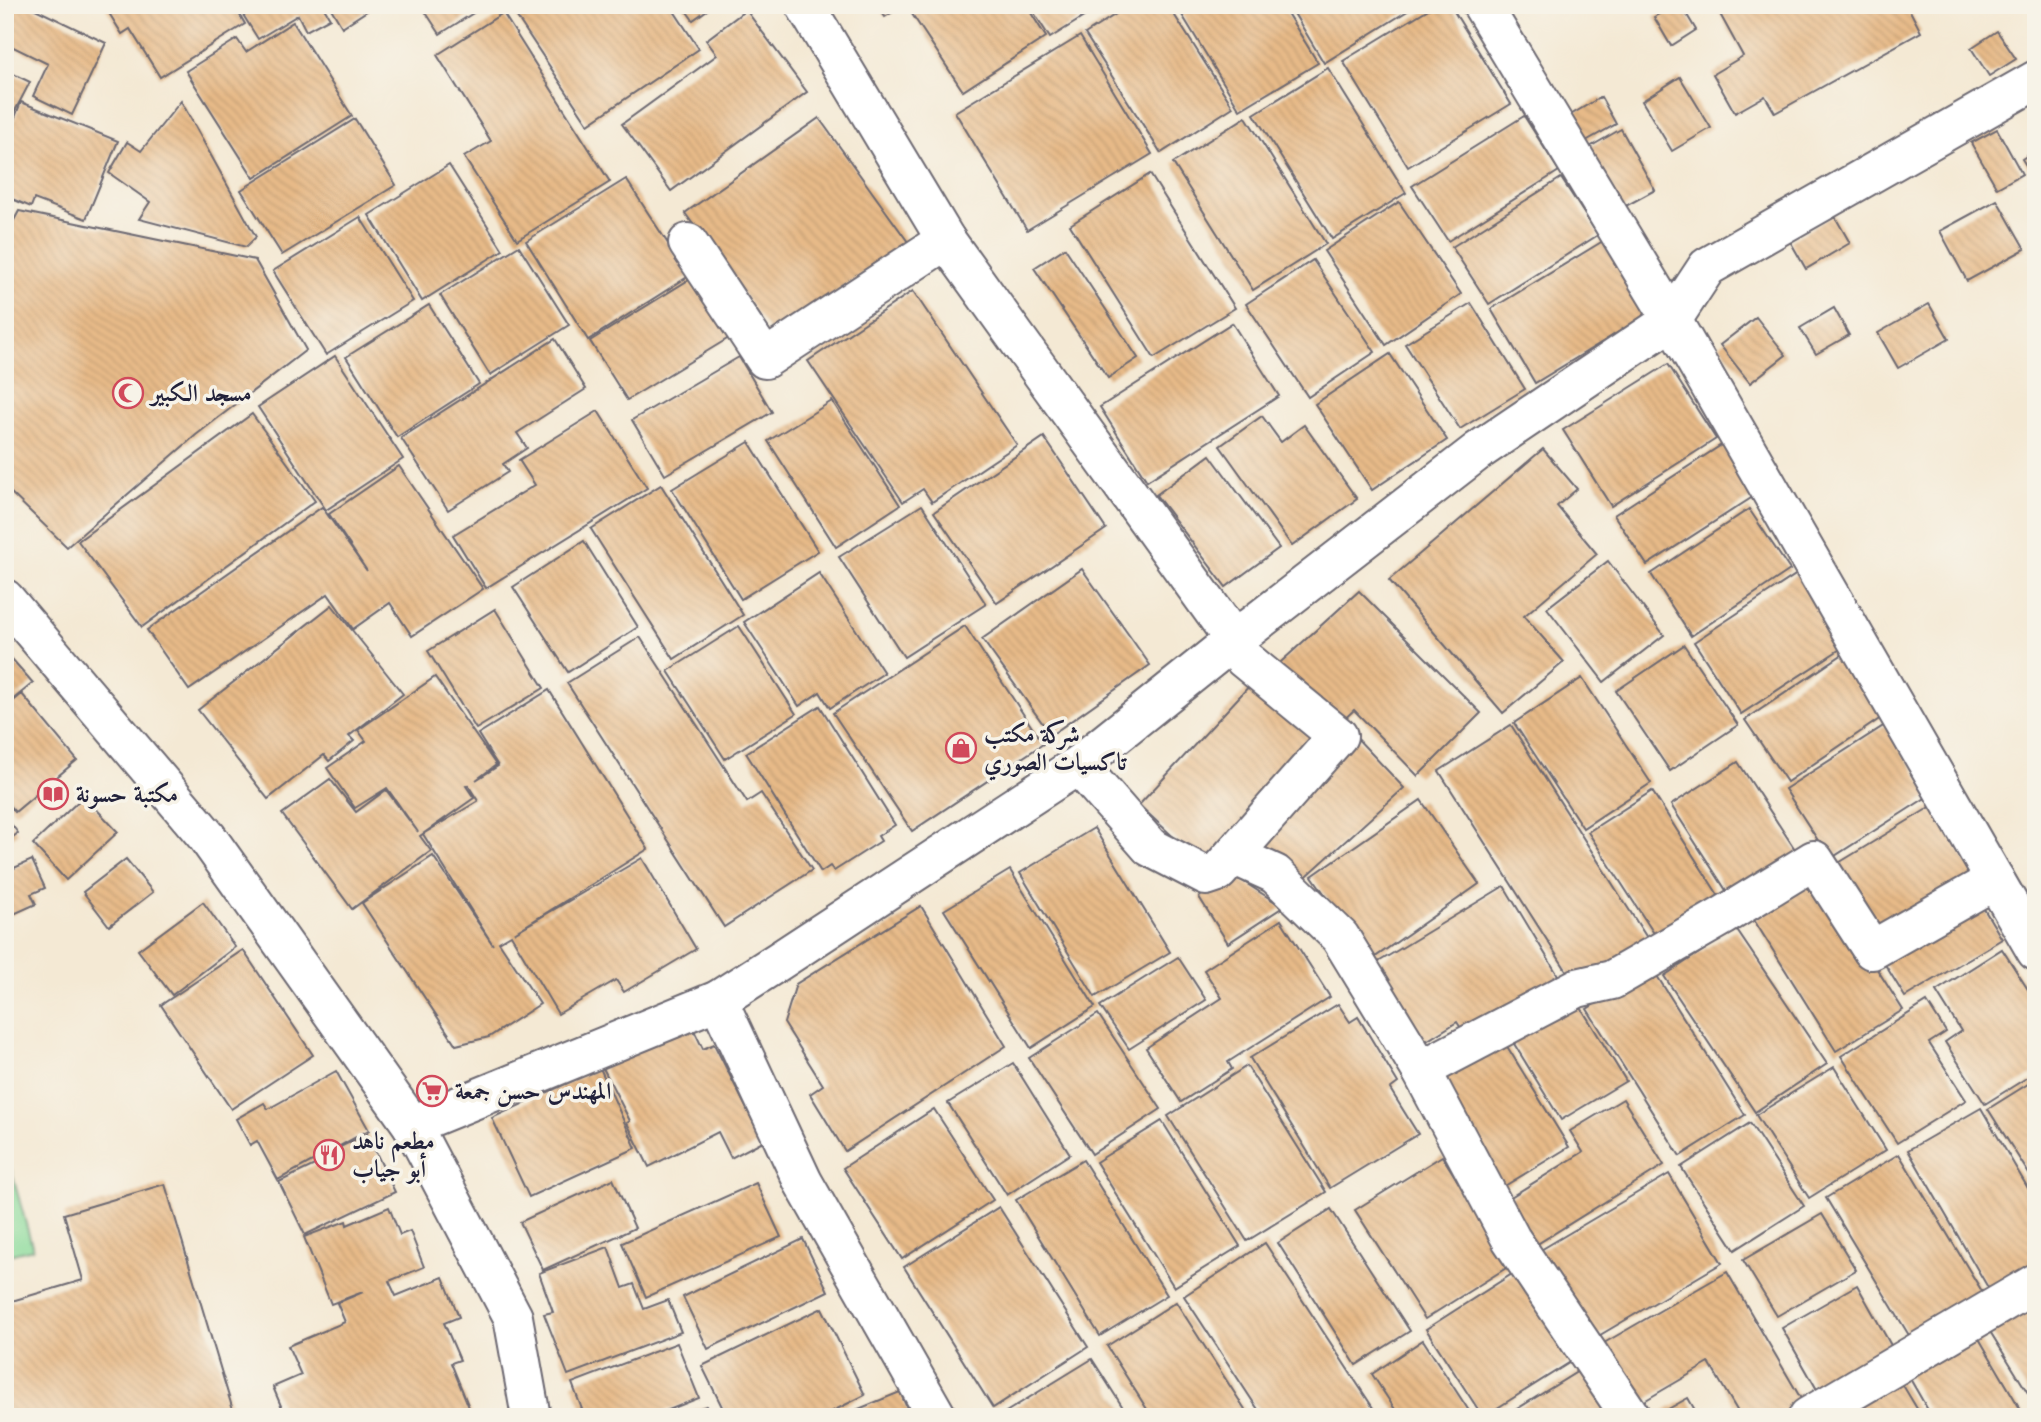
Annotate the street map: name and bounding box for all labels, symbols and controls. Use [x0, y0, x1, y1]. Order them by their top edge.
mosque icon: مسجد الكبير [111, 376, 145, 410]
place label: مسجد الكبير [148, 377, 252, 410]
place label: شركة مكتب تاكسيات الصوري [984, 718, 1128, 781]
shop icon: شركة مكتب تاكسيات الصوري [944, 731, 978, 765]
library icon: مكتبة حسونة [36, 777, 70, 811]
place label: مكتبة حسونة [76, 778, 178, 811]
supermarket icon: المهندس حسن جمعة [415, 1074, 449, 1108]
place label: المهندس حسن جمعة [455, 1075, 611, 1108]
place label: مطعم ناهد أبو جياب [352, 1125, 435, 1186]
restaurant icon: مطعم ناهد أبو جياب [312, 1138, 346, 1172]

